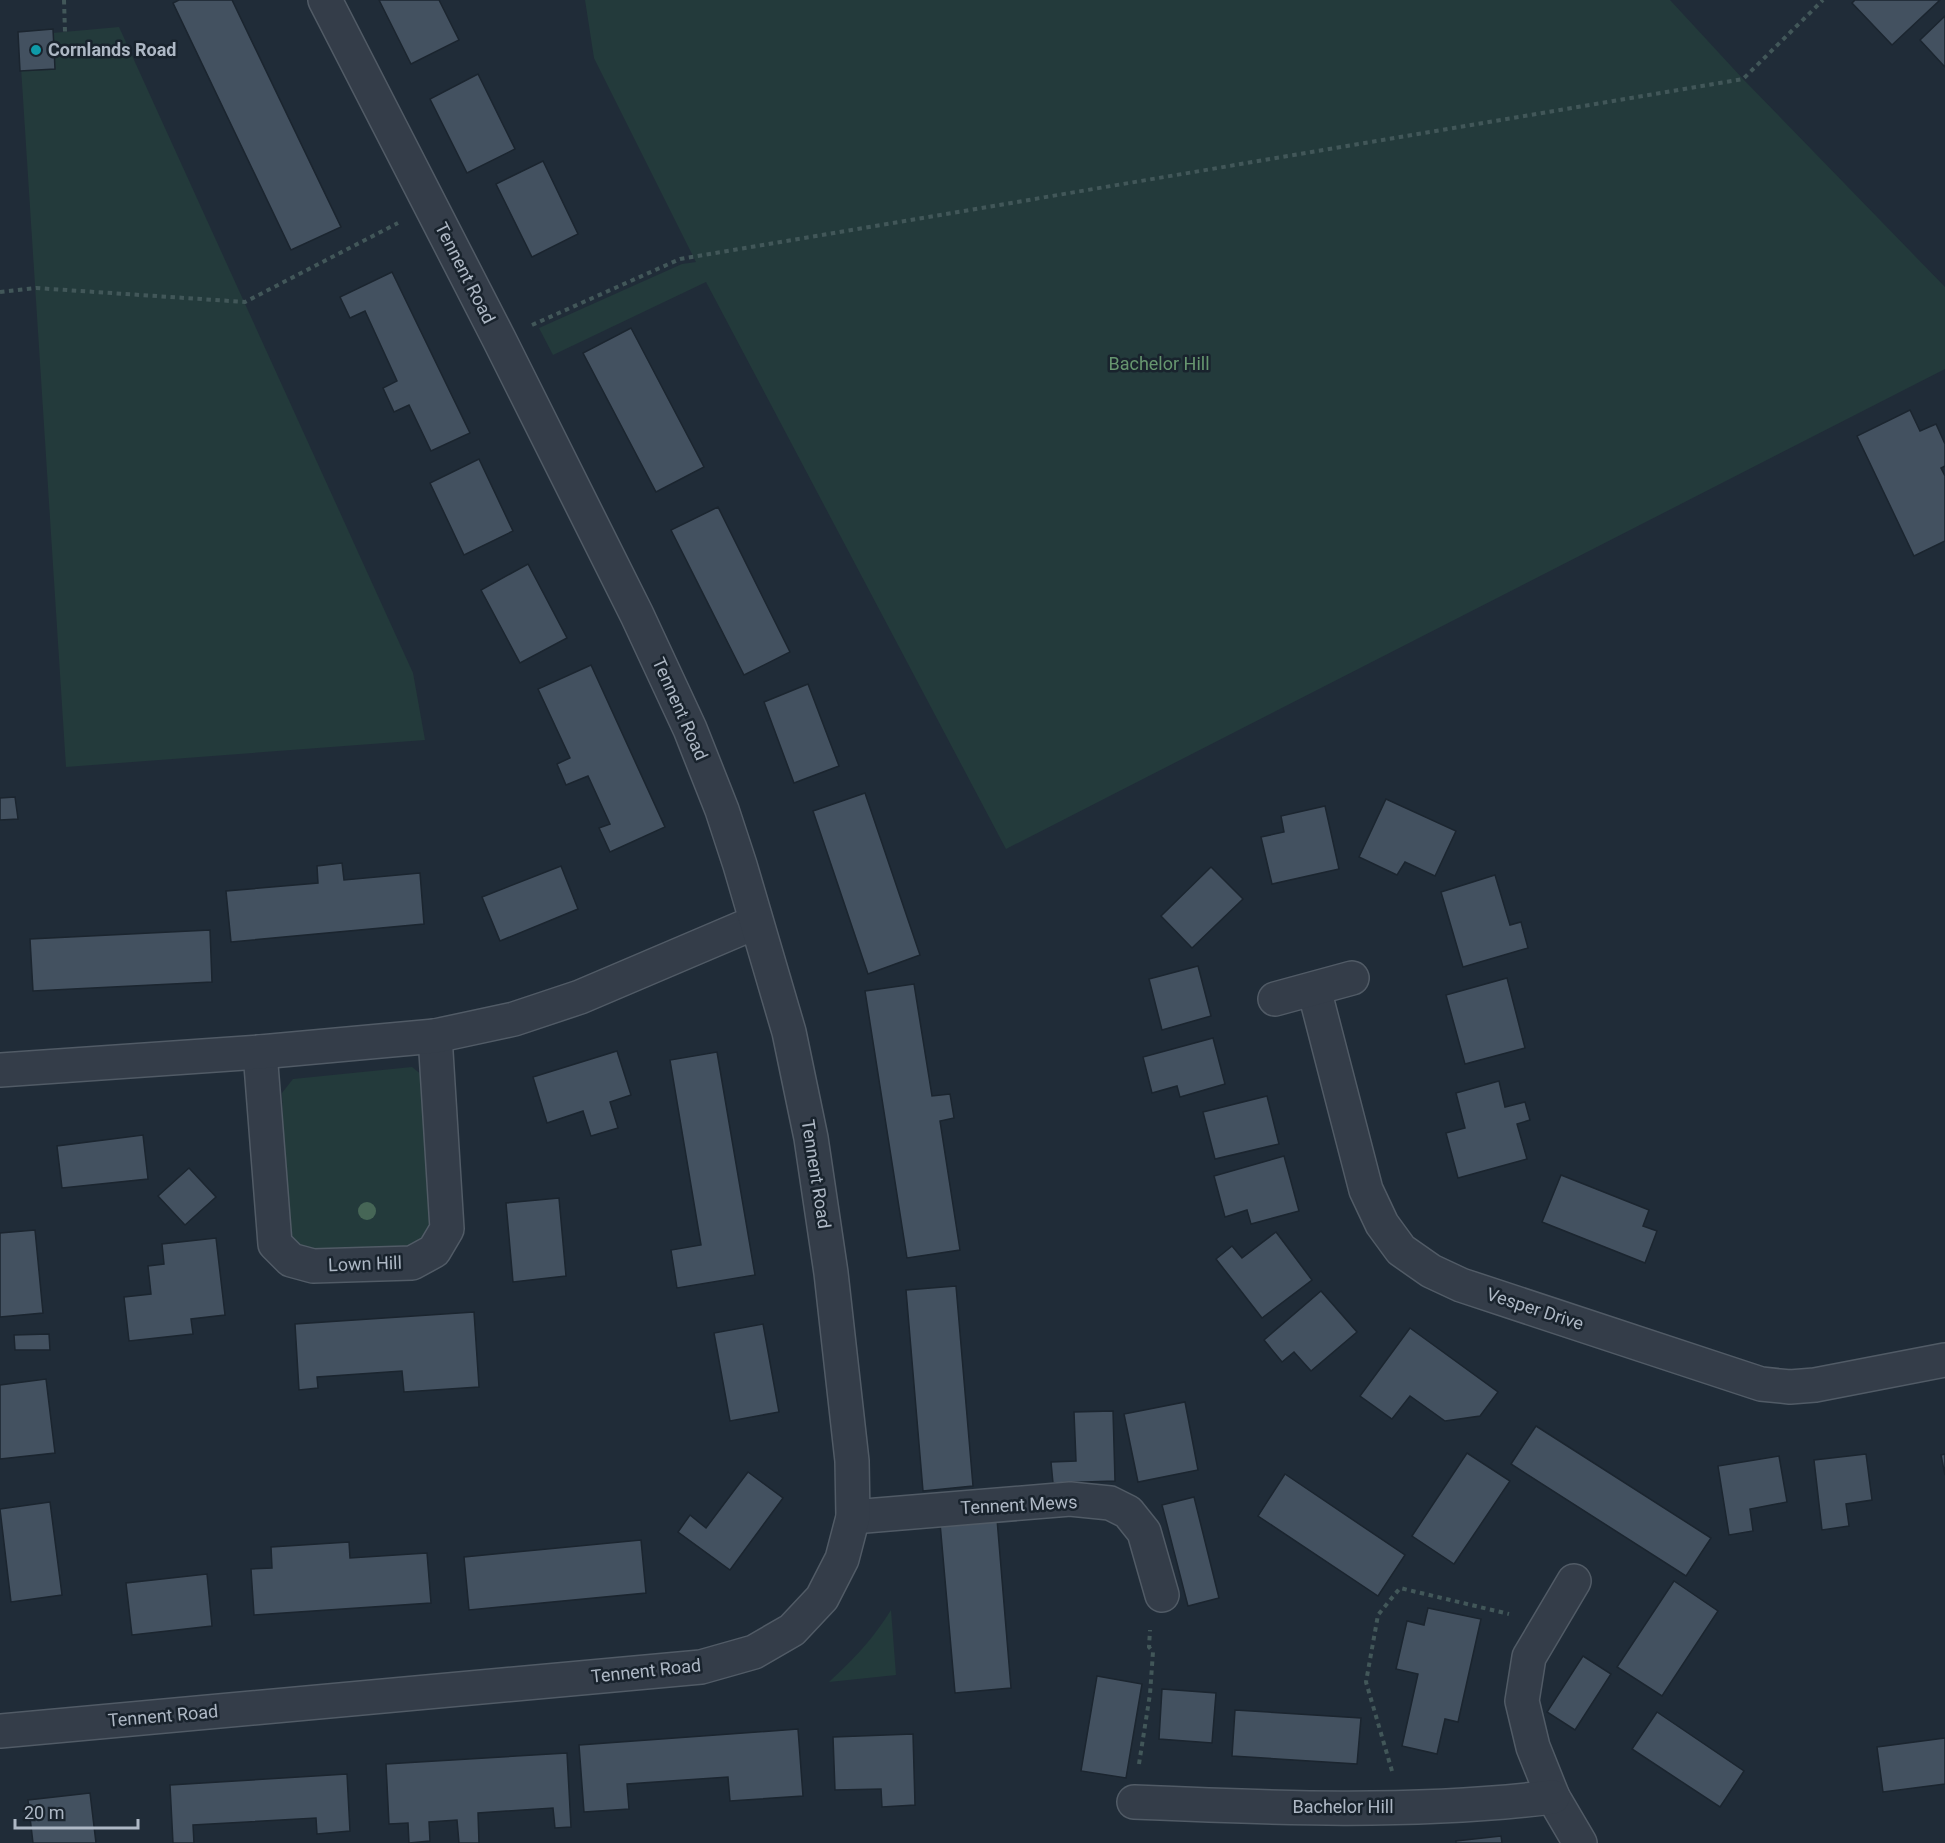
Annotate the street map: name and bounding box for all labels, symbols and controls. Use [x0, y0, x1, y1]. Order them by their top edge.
place label: Cornlands Road [48, 39, 176, 60]
marker: Cornlands Road [29, 43, 43, 57]
street label: Tennent Road [431, 219, 500, 327]
park label: Bachelor Hill [1108, 353, 1210, 374]
street label: Tennent Road [648, 654, 713, 764]
street label: Tennent Road [797, 1118, 836, 1230]
street label: Lown Hill [328, 1252, 402, 1275]
street label: Vesper Drive [1484, 1283, 1586, 1334]
street label: Tennent Mews [960, 1491, 1078, 1518]
street label: Tennent Road [590, 1654, 702, 1687]
street label: Tennent Road [107, 1700, 219, 1731]
scale bar [15, 1792, 138, 1830]
street label: Bachelor Hill [1292, 1796, 1394, 1817]
text: 20 m [24, 1802, 64, 1823]

